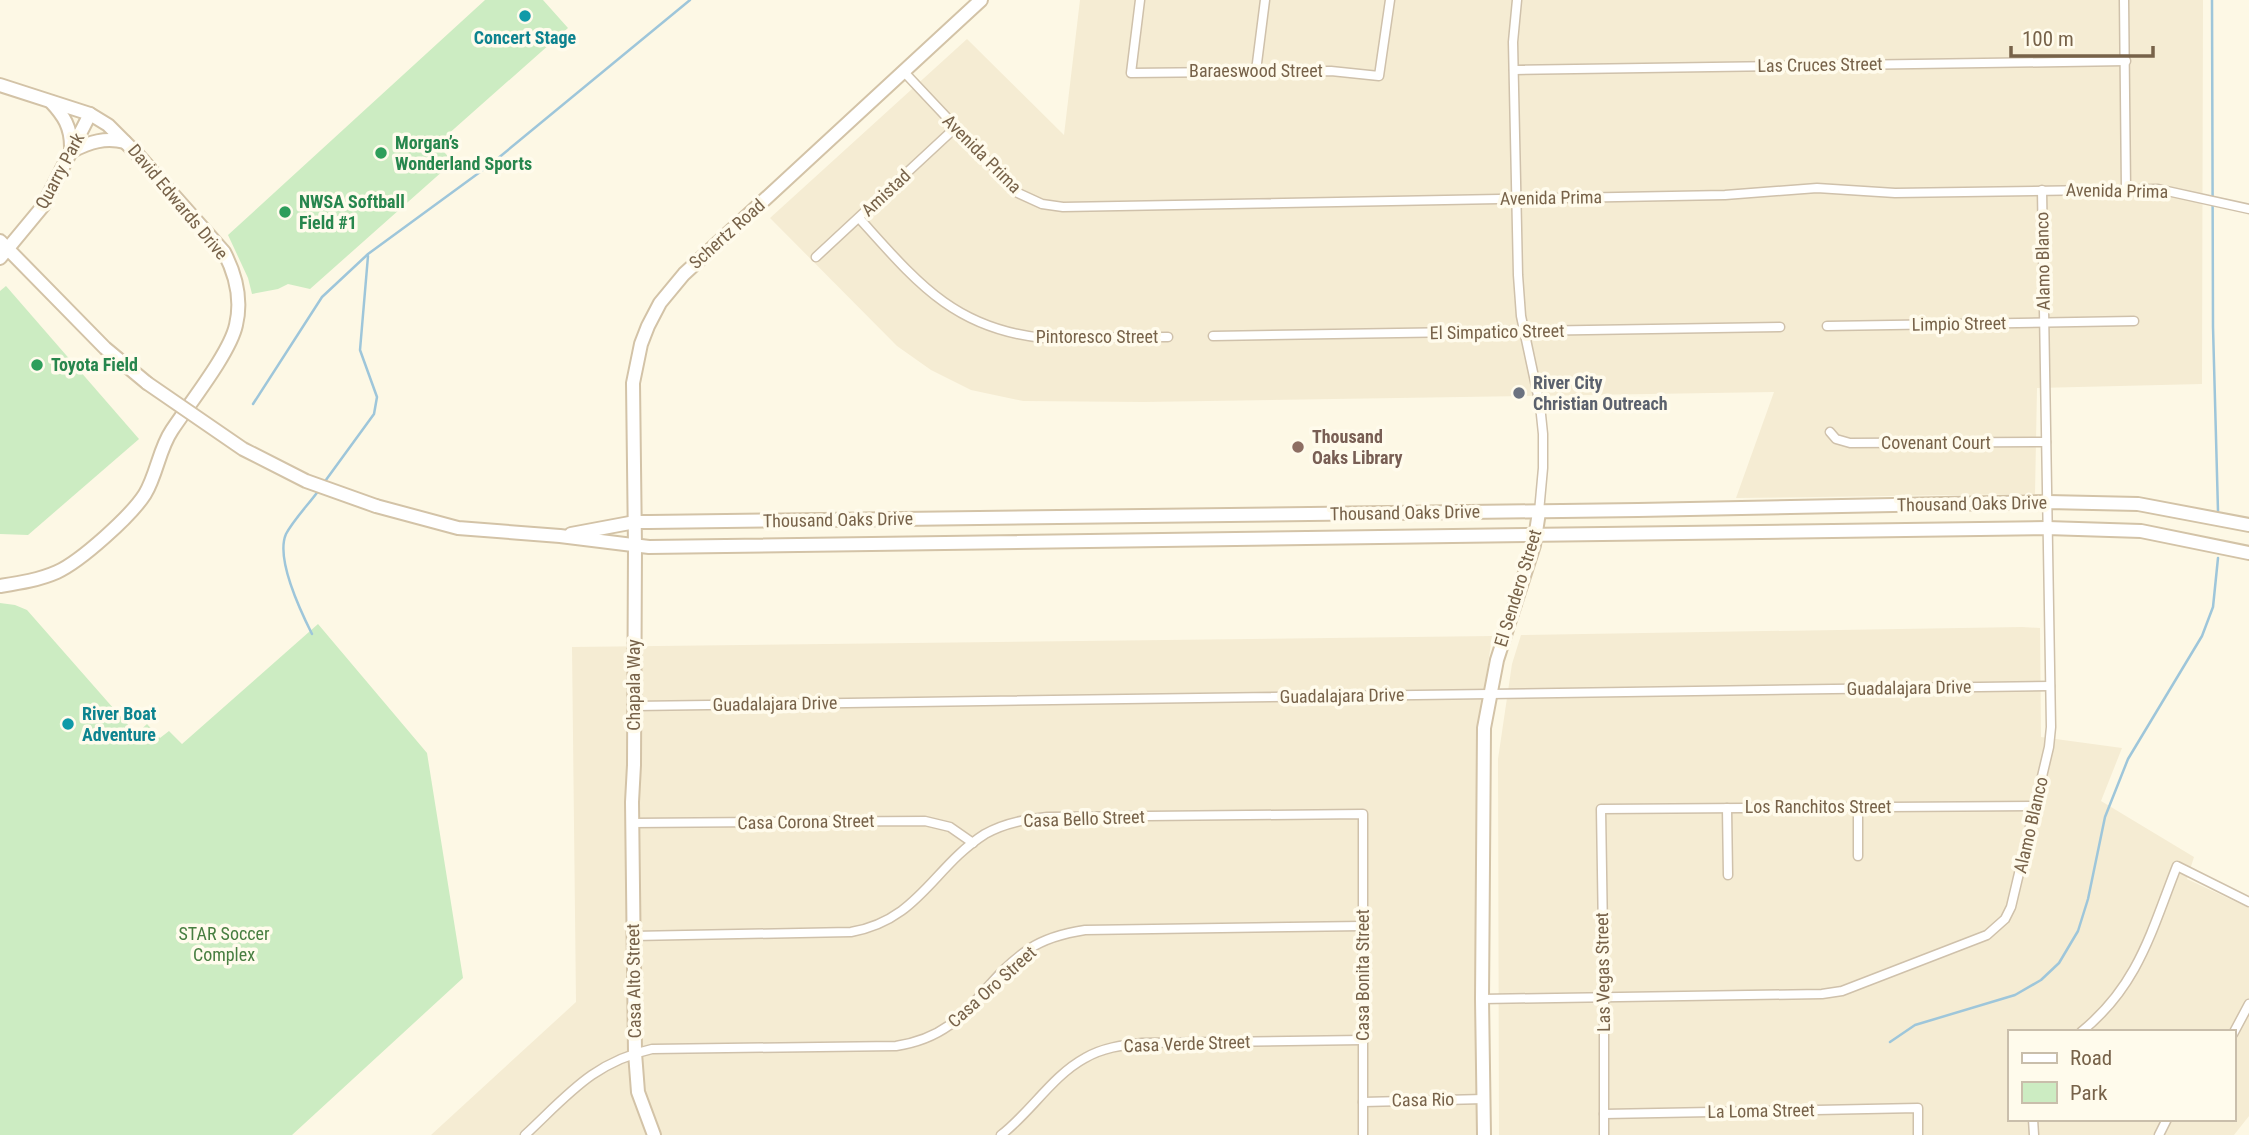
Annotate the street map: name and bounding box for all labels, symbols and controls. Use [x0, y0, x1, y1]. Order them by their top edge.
marker: Concert Stage [517, 8, 533, 24]
scale bar [2011, 14, 2153, 58]
place label: Concert Stage [474, 27, 577, 48]
text: 100 m [2022, 27, 2074, 51]
street label: Las Cruces Street [1757, 53, 1883, 76]
street label: Baraeswood Street [1189, 60, 1323, 81]
street label: Avenida Prima [939, 110, 1026, 197]
street label: Quarry Park [31, 129, 88, 212]
place label: Morgan’s Wonderland Sports [395, 132, 532, 174]
street label: David Edwards Drive [124, 140, 233, 264]
marker: Morgan’s Wonderland Sports [373, 145, 389, 161]
street label: Amistad [857, 165, 914, 220]
street label: Avenida Prima [2066, 179, 2168, 202]
street label: Avenida Prima [1500, 186, 1602, 209]
place label: NWSA Softball Field #1 [299, 191, 405, 233]
street label: Schertz Road [685, 194, 769, 273]
marker: NWSA Softball Field #1 [277, 204, 293, 220]
street label: Alamo Blanco [2031, 212, 2054, 310]
street label: Limpio Street [1912, 312, 2006, 335]
street label: El Simpatico Street [1429, 320, 1565, 343]
street label: Pintoresco Street [1036, 326, 1158, 347]
place label: Toyota Field [51, 354, 138, 375]
marker: Toyota Field [29, 357, 45, 373]
place label: River City Christian Outreach [1533, 372, 1668, 414]
marker: River City Christian Outreach [1511, 385, 1527, 401]
place label: Thousand Oaks Library [1312, 426, 1403, 468]
street label: Covenant Court [1881, 432, 1991, 453]
marker: Thousand Oaks Library [1290, 439, 1306, 455]
street label: Thousand Oaks Drive [1897, 492, 2047, 515]
street label: Thousand Oaks Drive [1330, 501, 1480, 524]
street label: Thousand Oaks Drive [763, 508, 913, 531]
street label: El Sendero Street [1490, 527, 1545, 649]
street label: Chapala Way [623, 639, 644, 731]
street label: Guadalajara Drive [1846, 676, 1972, 699]
street label: Guadalajara Drive [1279, 684, 1405, 707]
street label: Guadalajara Drive [712, 692, 838, 715]
place label: River Boat Adventure [82, 703, 157, 745]
marker: River Boat Adventure [60, 716, 76, 732]
street label: Alamo Blanco [2009, 775, 2052, 875]
street label: Los Ranchitos Street [1745, 796, 1891, 817]
street label: Casa Bello Street [1023, 806, 1145, 831]
street label: Casa Corona Street [737, 810, 875, 833]
street label: Casa Bonita Street [1352, 909, 1373, 1041]
street label: Las Vegas Street [1591, 912, 1614, 1032]
park label: STAR Soccer Complex [179, 923, 270, 965]
street label: Casa Alto Street [622, 923, 645, 1039]
street label: Casa Oro Street [943, 942, 1040, 1032]
legend [2008, 1030, 2235, 1121]
street label: Casa Verde Street [1123, 1031, 1251, 1056]
text: Road [2070, 1046, 2112, 1070]
text: Park [2070, 1081, 2108, 1105]
street label: Casa Rio [1392, 1088, 1454, 1111]
street label: La Loma Street [1707, 1099, 1815, 1122]

